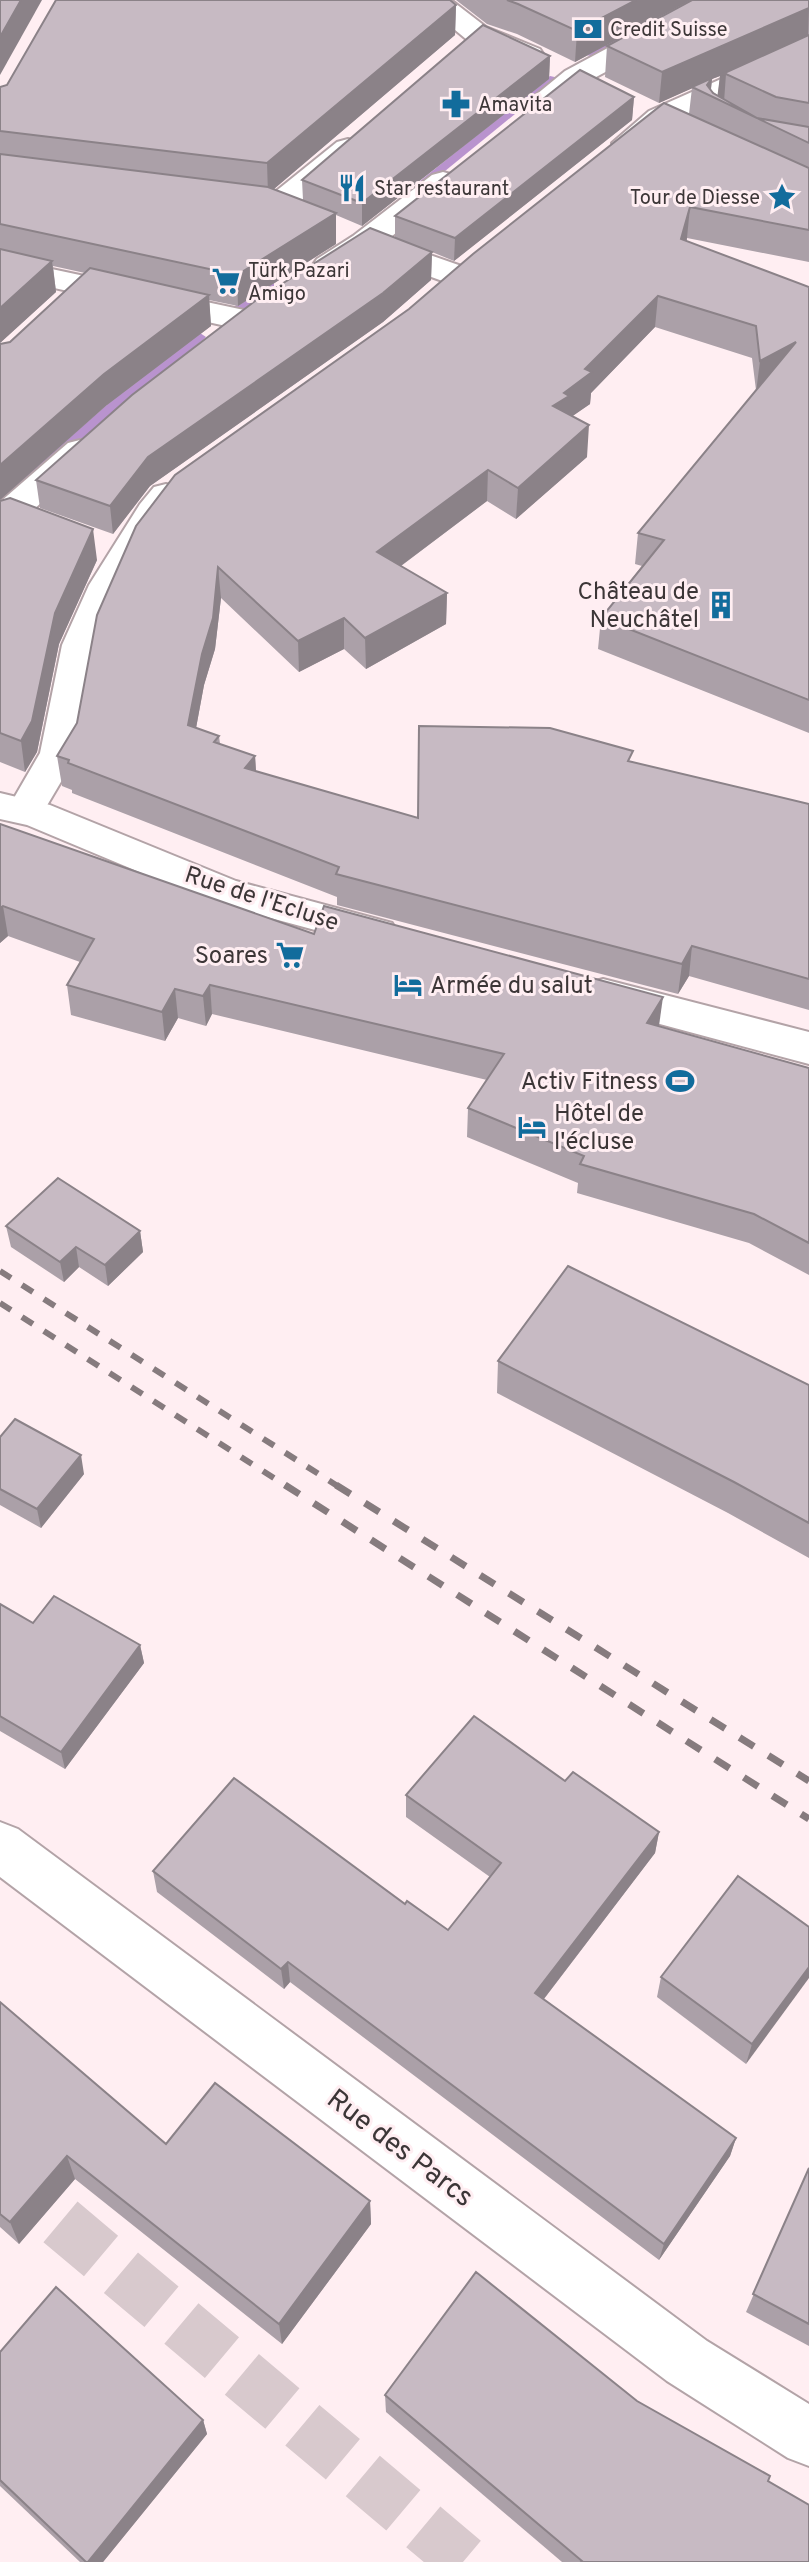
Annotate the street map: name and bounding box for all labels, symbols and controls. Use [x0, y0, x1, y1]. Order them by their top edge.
bank icon: Credit Suisse [573, 14, 603, 44]
place label: Credit Suisse [610, 18, 728, 44]
pharmacy icon: Amavita [441, 89, 471, 119]
place label: Amavita [478, 93, 552, 119]
restaurant icon: Star restaurant [337, 173, 367, 203]
place label: Star restaurant [374, 177, 509, 203]
place icon: Tour de Diesse [767, 182, 797, 212]
place label: Tour de Diesse [630, 186, 760, 212]
place label: Türk Pazari Amigo [248, 259, 349, 308]
supermarket icon: Türk Pazari Amigo [211, 266, 241, 296]
place label: Château de Neuchâtel [578, 578, 699, 636]
building icon: Château de Neuchâtel [706, 590, 736, 620]
street label: Rue de l'Ecluse [181, 861, 342, 939]
supermarket icon: Soares [275, 940, 305, 970]
place label: Soares [195, 942, 268, 972]
hotel icon: Armée du salut [393, 970, 423, 1000]
place label: Armée du salut [430, 972, 593, 1002]
sports icon: Activ Fitness [665, 1066, 695, 1096]
place label: Activ Fitness [521, 1068, 658, 1098]
place label: Hôtel de l'écluse [554, 1100, 644, 1158]
hotel icon: Hôtel de l'écluse [517, 1112, 547, 1142]
street label: Rue des Parcs [319, 2082, 480, 2216]

